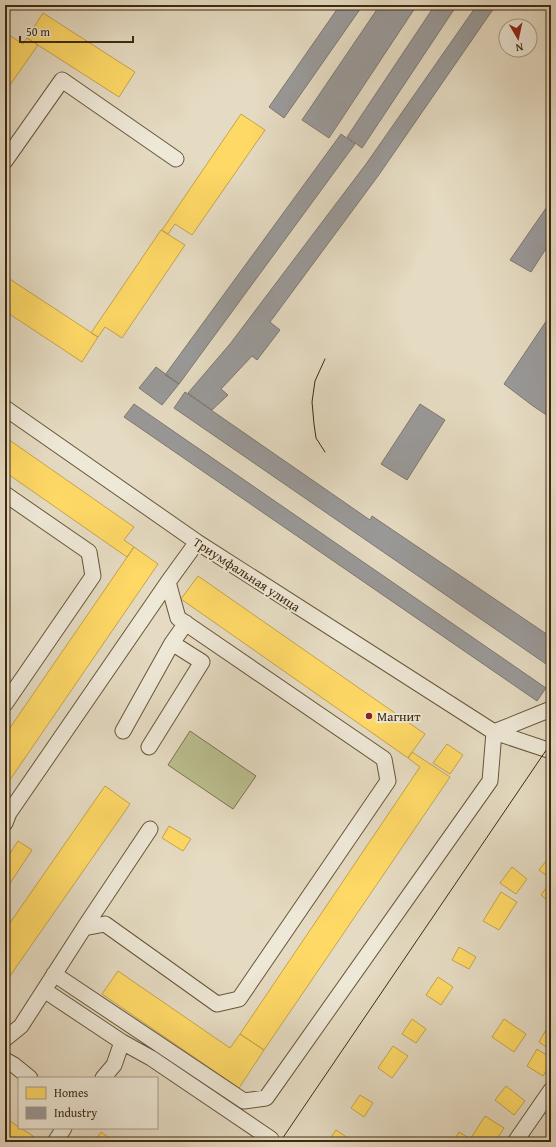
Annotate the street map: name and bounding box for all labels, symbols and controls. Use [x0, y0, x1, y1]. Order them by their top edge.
scale bar [20, 18, 133, 44]
north arrow [498, 18, 538, 58]
text: 50 m [26, 23, 50, 40]
text: N [514, 39, 524, 56]
street label: Триумфальная улица [189, 533, 305, 617]
place label: Магнит [377, 707, 421, 726]
marker: Магнит [364, 711, 374, 721]
legend [18, 1077, 158, 1129]
text: Homes [54, 1084, 89, 1101]
text: Industry [54, 1104, 97, 1121]

